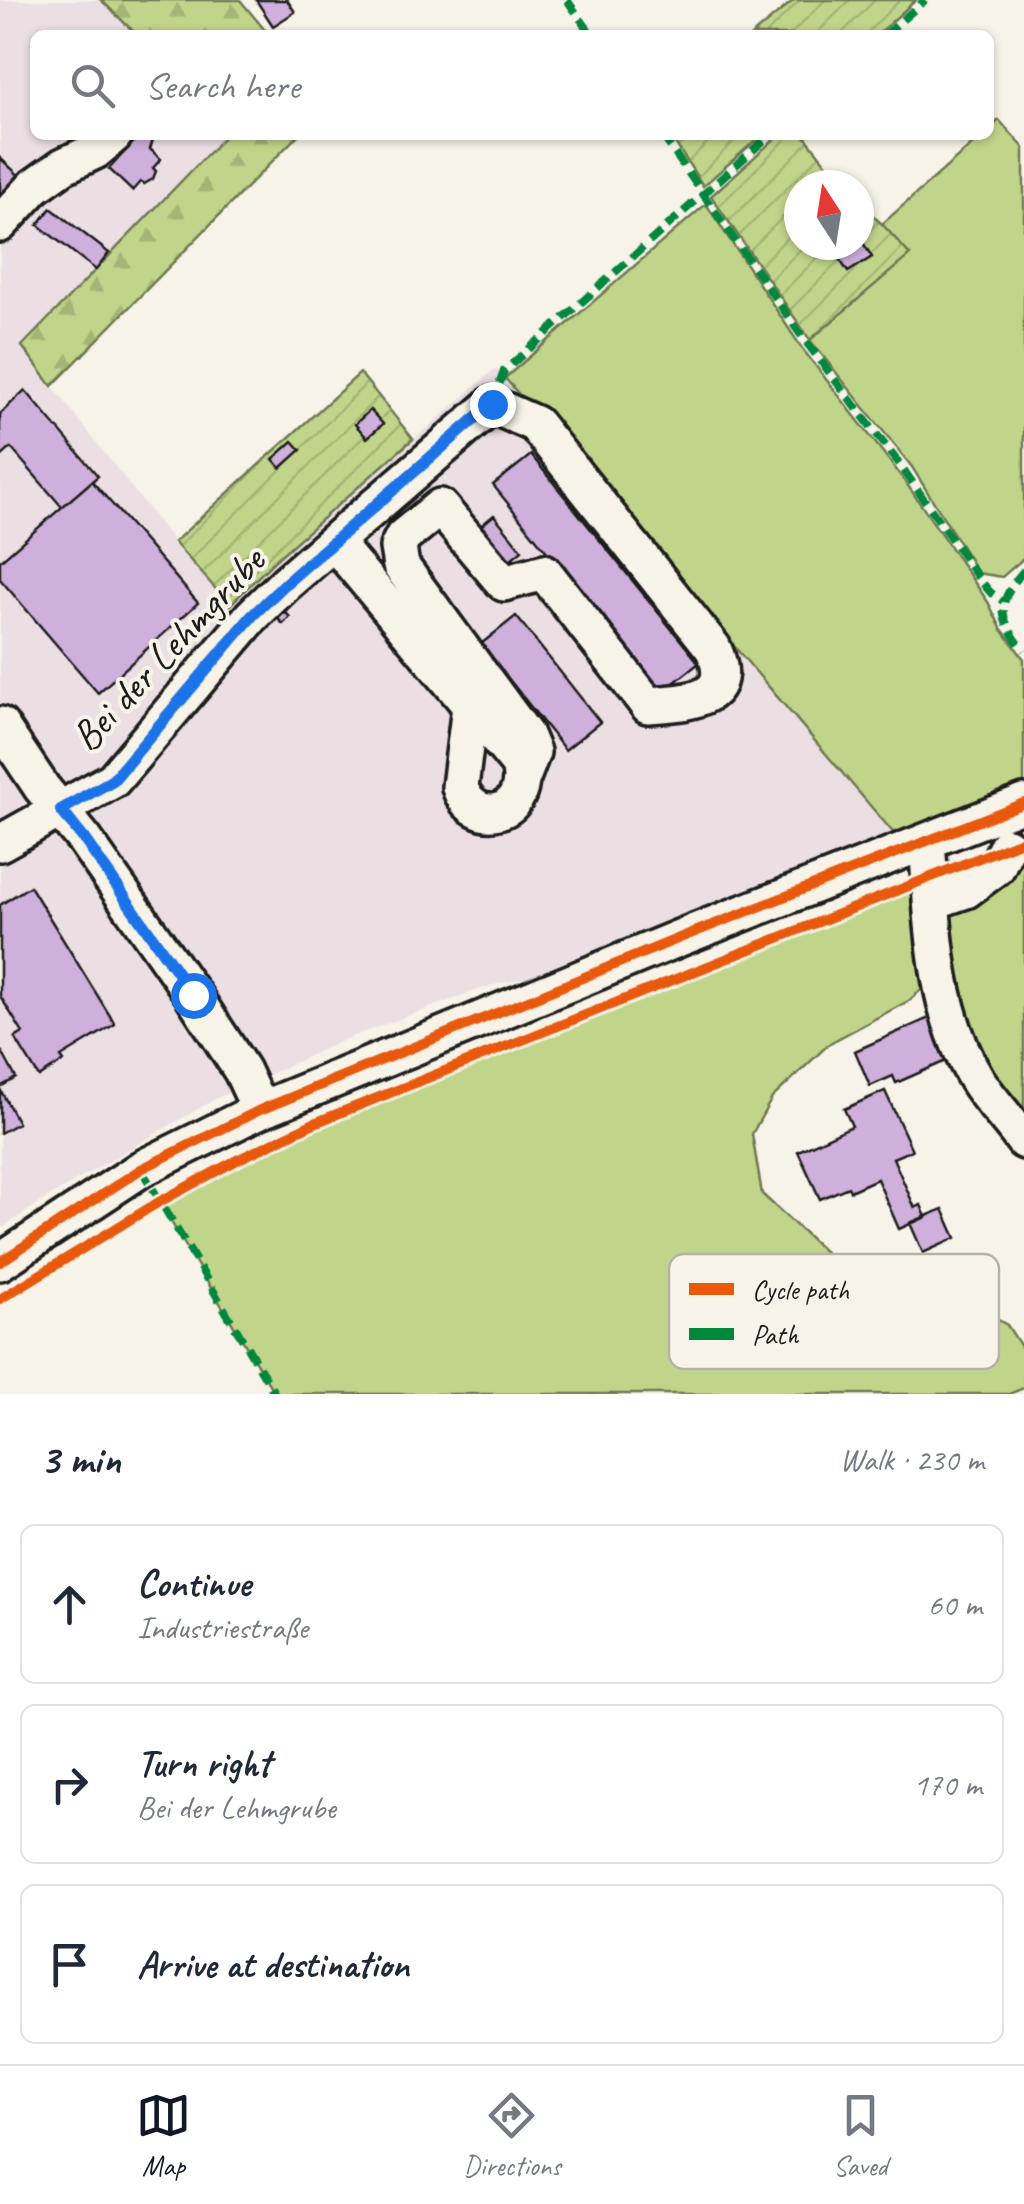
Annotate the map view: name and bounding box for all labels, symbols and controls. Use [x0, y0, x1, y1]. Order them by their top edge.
search box [30, 30, 994, 140]
icon: search [65, 58, 120, 113]
text: Search here [145, 62, 300, 109]
north arrow [784, 170, 874, 260]
route end [470, 382, 516, 428]
street label: Bei der Lehmgrube [60, 534, 278, 762]
route start [171, 973, 217, 1019]
legend [669, 1254, 999, 1369]
text: Cycle path [752, 1272, 849, 1307]
text: Path [752, 1317, 799, 1352]
text: 3 min [40, 1433, 120, 1486]
text: Walk · 230 m [840, 1439, 984, 1480]
text: Continue [137, 1560, 251, 1607]
icon: ahead [42, 1577, 97, 1632]
text: 60 m [928, 1584, 982, 1625]
text: Industriestraße [137, 1607, 308, 1648]
text: Turn right [137, 1740, 271, 1787]
icon: right [42, 1757, 97, 1812]
text: 170 m [913, 1764, 982, 1805]
text: Bei der Lehmgrube [137, 1787, 336, 1828]
icon: arrive [42, 1937, 97, 1992]
text: Arrive at destination [137, 1941, 409, 1988]
tab: Map [136, 2088, 191, 2183]
tab: Directions [463, 2088, 561, 2183]
tab: Saved [833, 2088, 888, 2183]

